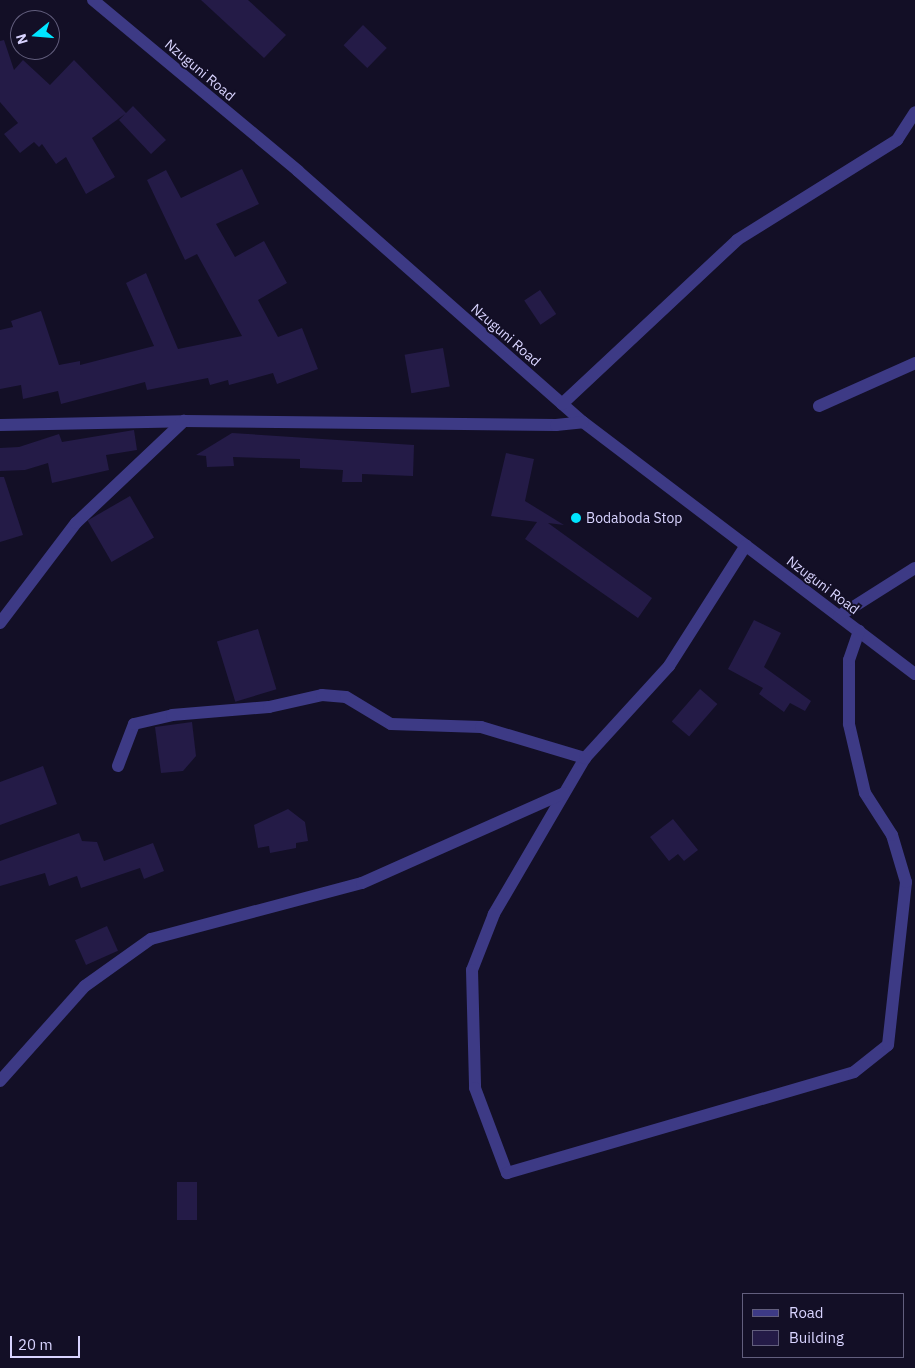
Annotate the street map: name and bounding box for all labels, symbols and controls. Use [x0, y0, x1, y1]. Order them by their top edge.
north arrow [10, 10, 60, 60]
text: N [12, 32, 32, 47]
street label: Nzuguni Road [161, 36, 239, 104]
street label: Nzuguni Road [468, 300, 544, 370]
place label: Bodaboda Stop [586, 510, 682, 526]
marker: Bodaboda Stop [570, 512, 582, 524]
street label: Nzuguni Road [783, 552, 863, 618]
legend [742, 1293, 905, 1358]
text: Road [789, 1303, 824, 1322]
scale bar [12, 1326, 82, 1358]
text: Building [789, 1328, 844, 1347]
text: 20 m [18, 1335, 53, 1354]

